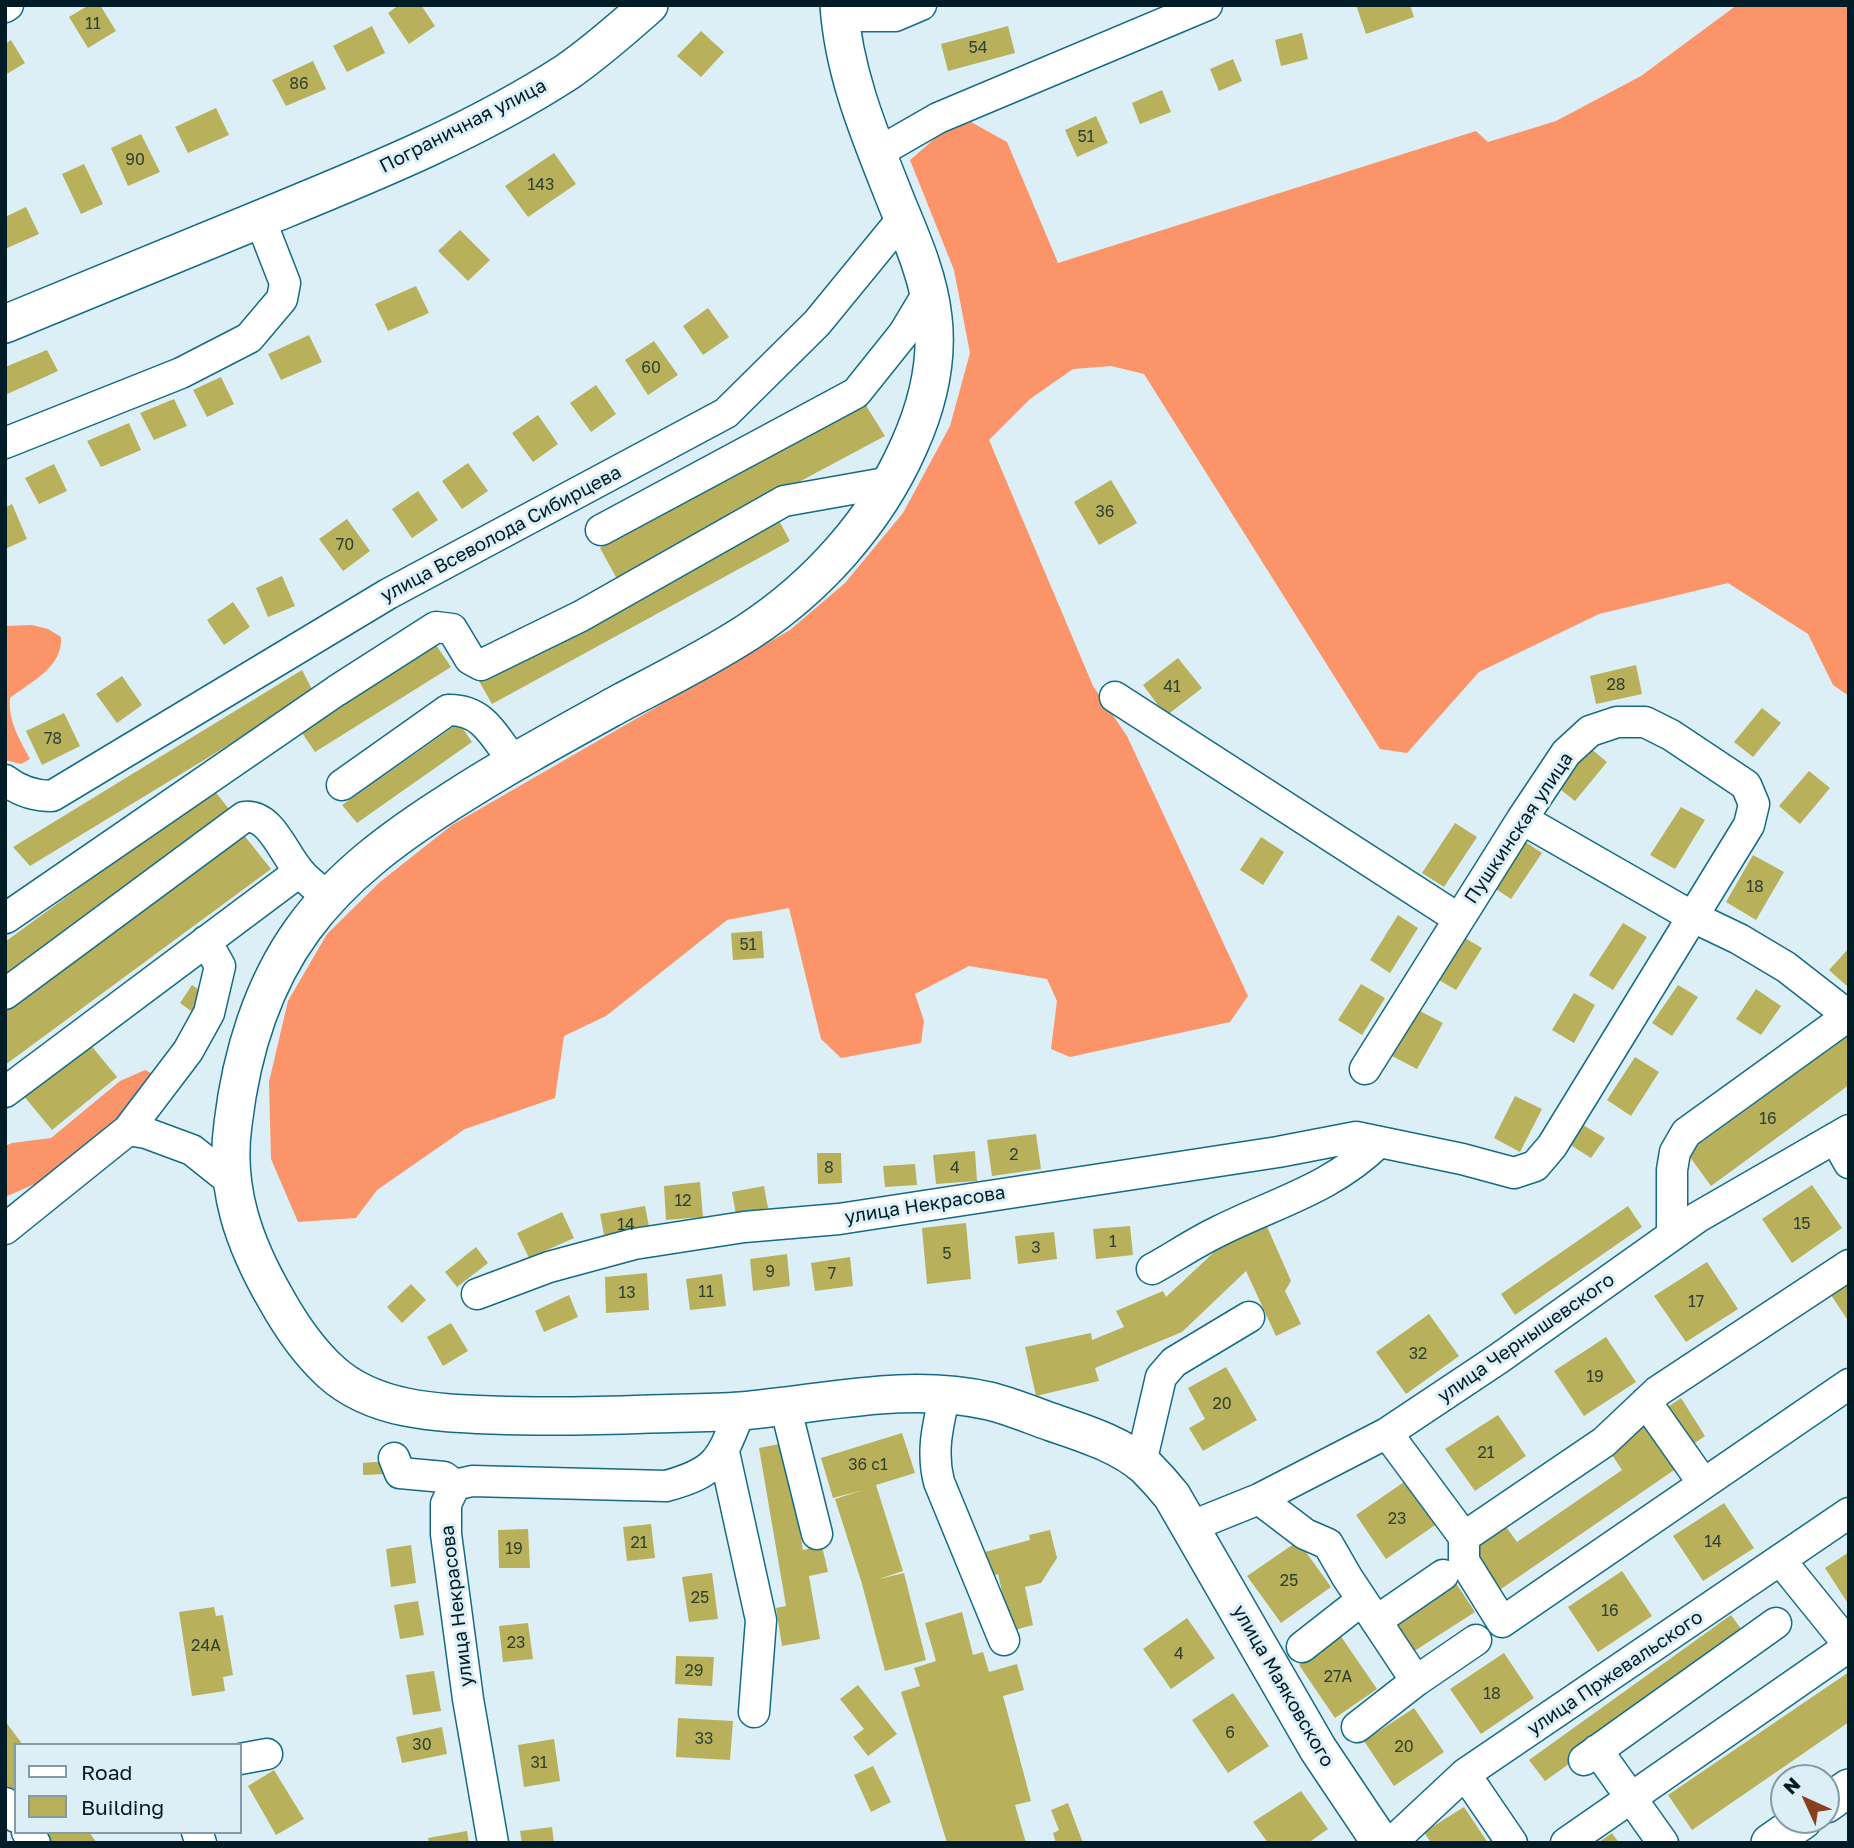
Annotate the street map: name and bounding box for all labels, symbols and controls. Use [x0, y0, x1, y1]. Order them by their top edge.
house number: 11 [85, 14, 101, 34]
house number: 54 [968, 38, 988, 58]
house number: 86 [289, 74, 309, 94]
street label: Пограничная улица [376, 74, 550, 178]
house number: 51 [1077, 127, 1095, 147]
house number: 90 [125, 150, 145, 170]
house number: 143 [528, 175, 554, 195]
house number: 60 [641, 358, 661, 378]
street label: улица Всеволода Сибирцева [377, 461, 625, 607]
house number: 36 [1095, 502, 1115, 522]
house number: 70 [336, 535, 354, 555]
house number: 28 [1606, 675, 1626, 695]
house number: 41 [1163, 677, 1181, 697]
house number: 78 [44, 729, 62, 749]
street label: Пушкинская улица [1460, 748, 1578, 908]
house number: 18 [1746, 877, 1764, 897]
house number: 51 [739, 935, 757, 955]
house number: 16 [1759, 1109, 1777, 1129]
house number: 2 [1009, 1145, 1019, 1165]
house number: 8 [824, 1158, 834, 1178]
house number: 4 [950, 1158, 960, 1178]
street label: улица Некрасова [843, 1181, 1007, 1229]
house number: 12 [674, 1191, 692, 1211]
house number: 15 [1793, 1214, 1811, 1234]
house number: 14 [617, 1215, 635, 1235]
house number: 1 [1109, 1232, 1117, 1252]
house number: 3 [1031, 1238, 1041, 1258]
house number: 5 [942, 1244, 952, 1264]
house number: 9 [765, 1262, 775, 1282]
house number: 7 [828, 1264, 836, 1284]
street label: улица Чернышевского [1433, 1268, 1619, 1408]
house number: 11 [698, 1282, 714, 1302]
house number: 13 [618, 1283, 636, 1303]
house number: 17 [1688, 1292, 1704, 1312]
house number: 32 [1409, 1344, 1427, 1364]
house number: 19 [1586, 1367, 1604, 1387]
house number: 20 [1212, 1394, 1232, 1414]
house number: 21 [1477, 1443, 1495, 1463]
house number: 36 с1 [848, 1455, 888, 1475]
house number: 23 [1388, 1509, 1406, 1529]
street label: улица Некрасова [436, 1524, 478, 1688]
house number: 14 [1704, 1532, 1722, 1552]
house number: 21 [630, 1533, 648, 1553]
house number: 19 [505, 1539, 523, 1559]
house number: 25 [1280, 1571, 1298, 1591]
house number: 25 [691, 1588, 709, 1608]
street label: улица Маяковского [1227, 1601, 1339, 1771]
house number: 16 [1601, 1601, 1619, 1621]
street label: улица Пржевальского [1523, 1606, 1707, 1740]
house number: 23 [507, 1633, 525, 1653]
house number: 24А [191, 1636, 221, 1656]
house number: 4 [1174, 1644, 1184, 1664]
house number: 29 [685, 1661, 703, 1681]
house number: 27А [1324, 1667, 1352, 1687]
house number: 18 [1483, 1684, 1501, 1704]
house number: 6 [1225, 1723, 1235, 1743]
house number: 33 [695, 1729, 713, 1749]
house number: 30 [412, 1735, 432, 1755]
house number: 20 [1394, 1737, 1414, 1757]
legend [14, 1743, 242, 1834]
house number: 31 [530, 1753, 548, 1773]
text: Road [81, 1759, 132, 1785]
north arrow [1770, 1764, 1840, 1834]
text: N [1778, 1772, 1804, 1798]
text: Building [81, 1794, 164, 1820]

